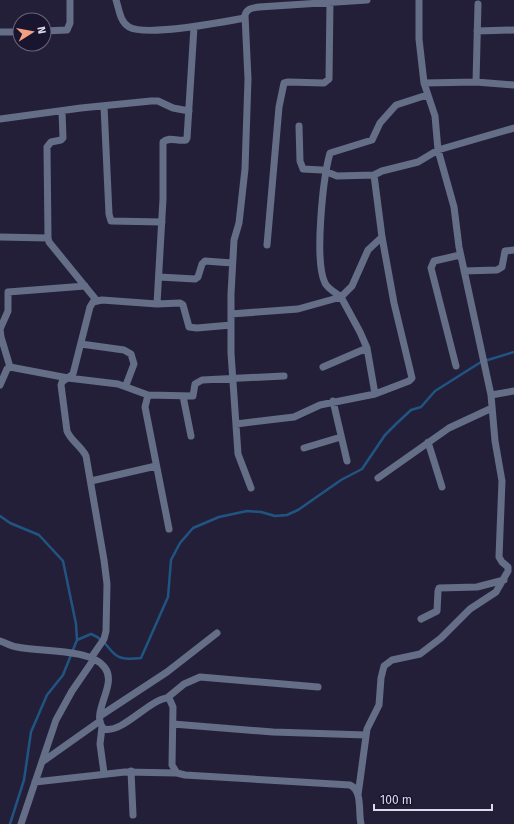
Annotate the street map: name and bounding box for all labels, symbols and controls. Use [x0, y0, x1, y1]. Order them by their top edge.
north arrow [12, 12, 52, 52]
text: N [34, 25, 48, 35]
scale bar [374, 786, 492, 812]
text: 100 m [380, 793, 412, 807]

